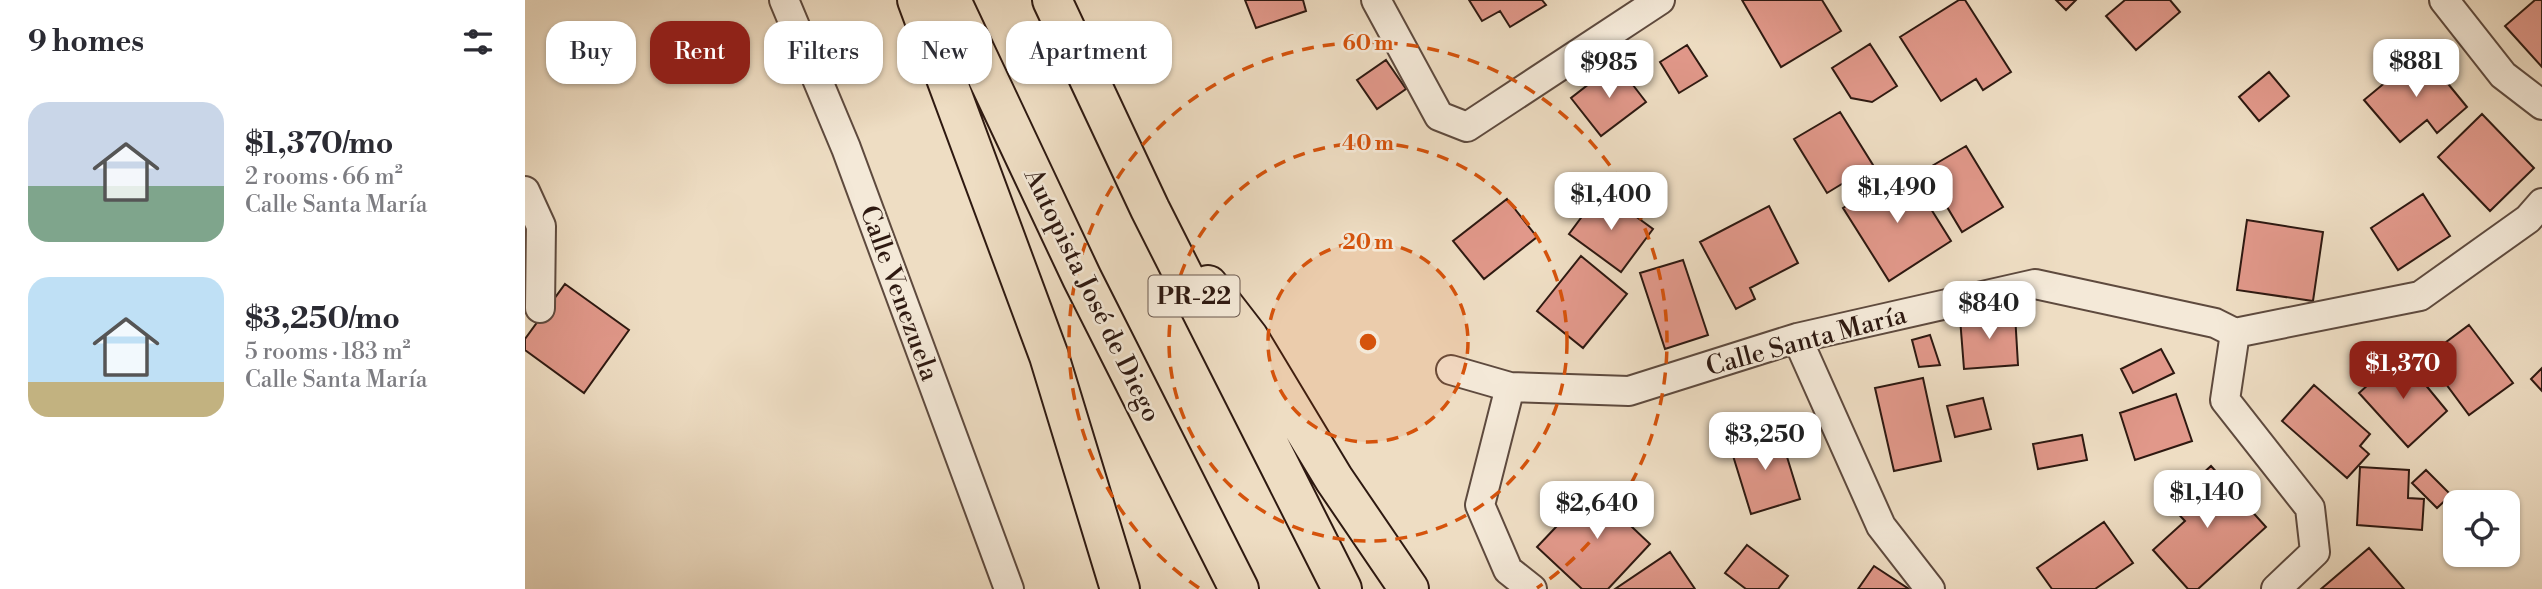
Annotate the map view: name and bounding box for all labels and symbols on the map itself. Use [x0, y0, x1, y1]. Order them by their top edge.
text: 60 m [1343, 31, 1393, 57]
pin: $881 [2375, 40, 2457, 99]
pin: $985 [1568, 41, 1650, 100]
text: 40 m [1342, 131, 1394, 157]
street label: Autopista José de Diego [1016, 163, 1167, 427]
pin: $1,490 [1840, 166, 1954, 225]
pin: $1,400 [1554, 173, 1668, 232]
street label: Calle Venezuela [853, 201, 946, 386]
text: 20 m [1343, 230, 1393, 256]
road number: PR-22 [1149, 276, 1239, 316]
pin: $840 [1948, 282, 2030, 341]
street label: Calle Santa María [1703, 299, 1911, 383]
centre of rings [1356, 330, 1380, 354]
pin: $1,370 [2346, 342, 2460, 401]
pin: $3,250 [1708, 412, 1822, 472]
pin: $1,140 [2150, 470, 2264, 530]
pin: $2,640 [1540, 482, 1654, 541]

